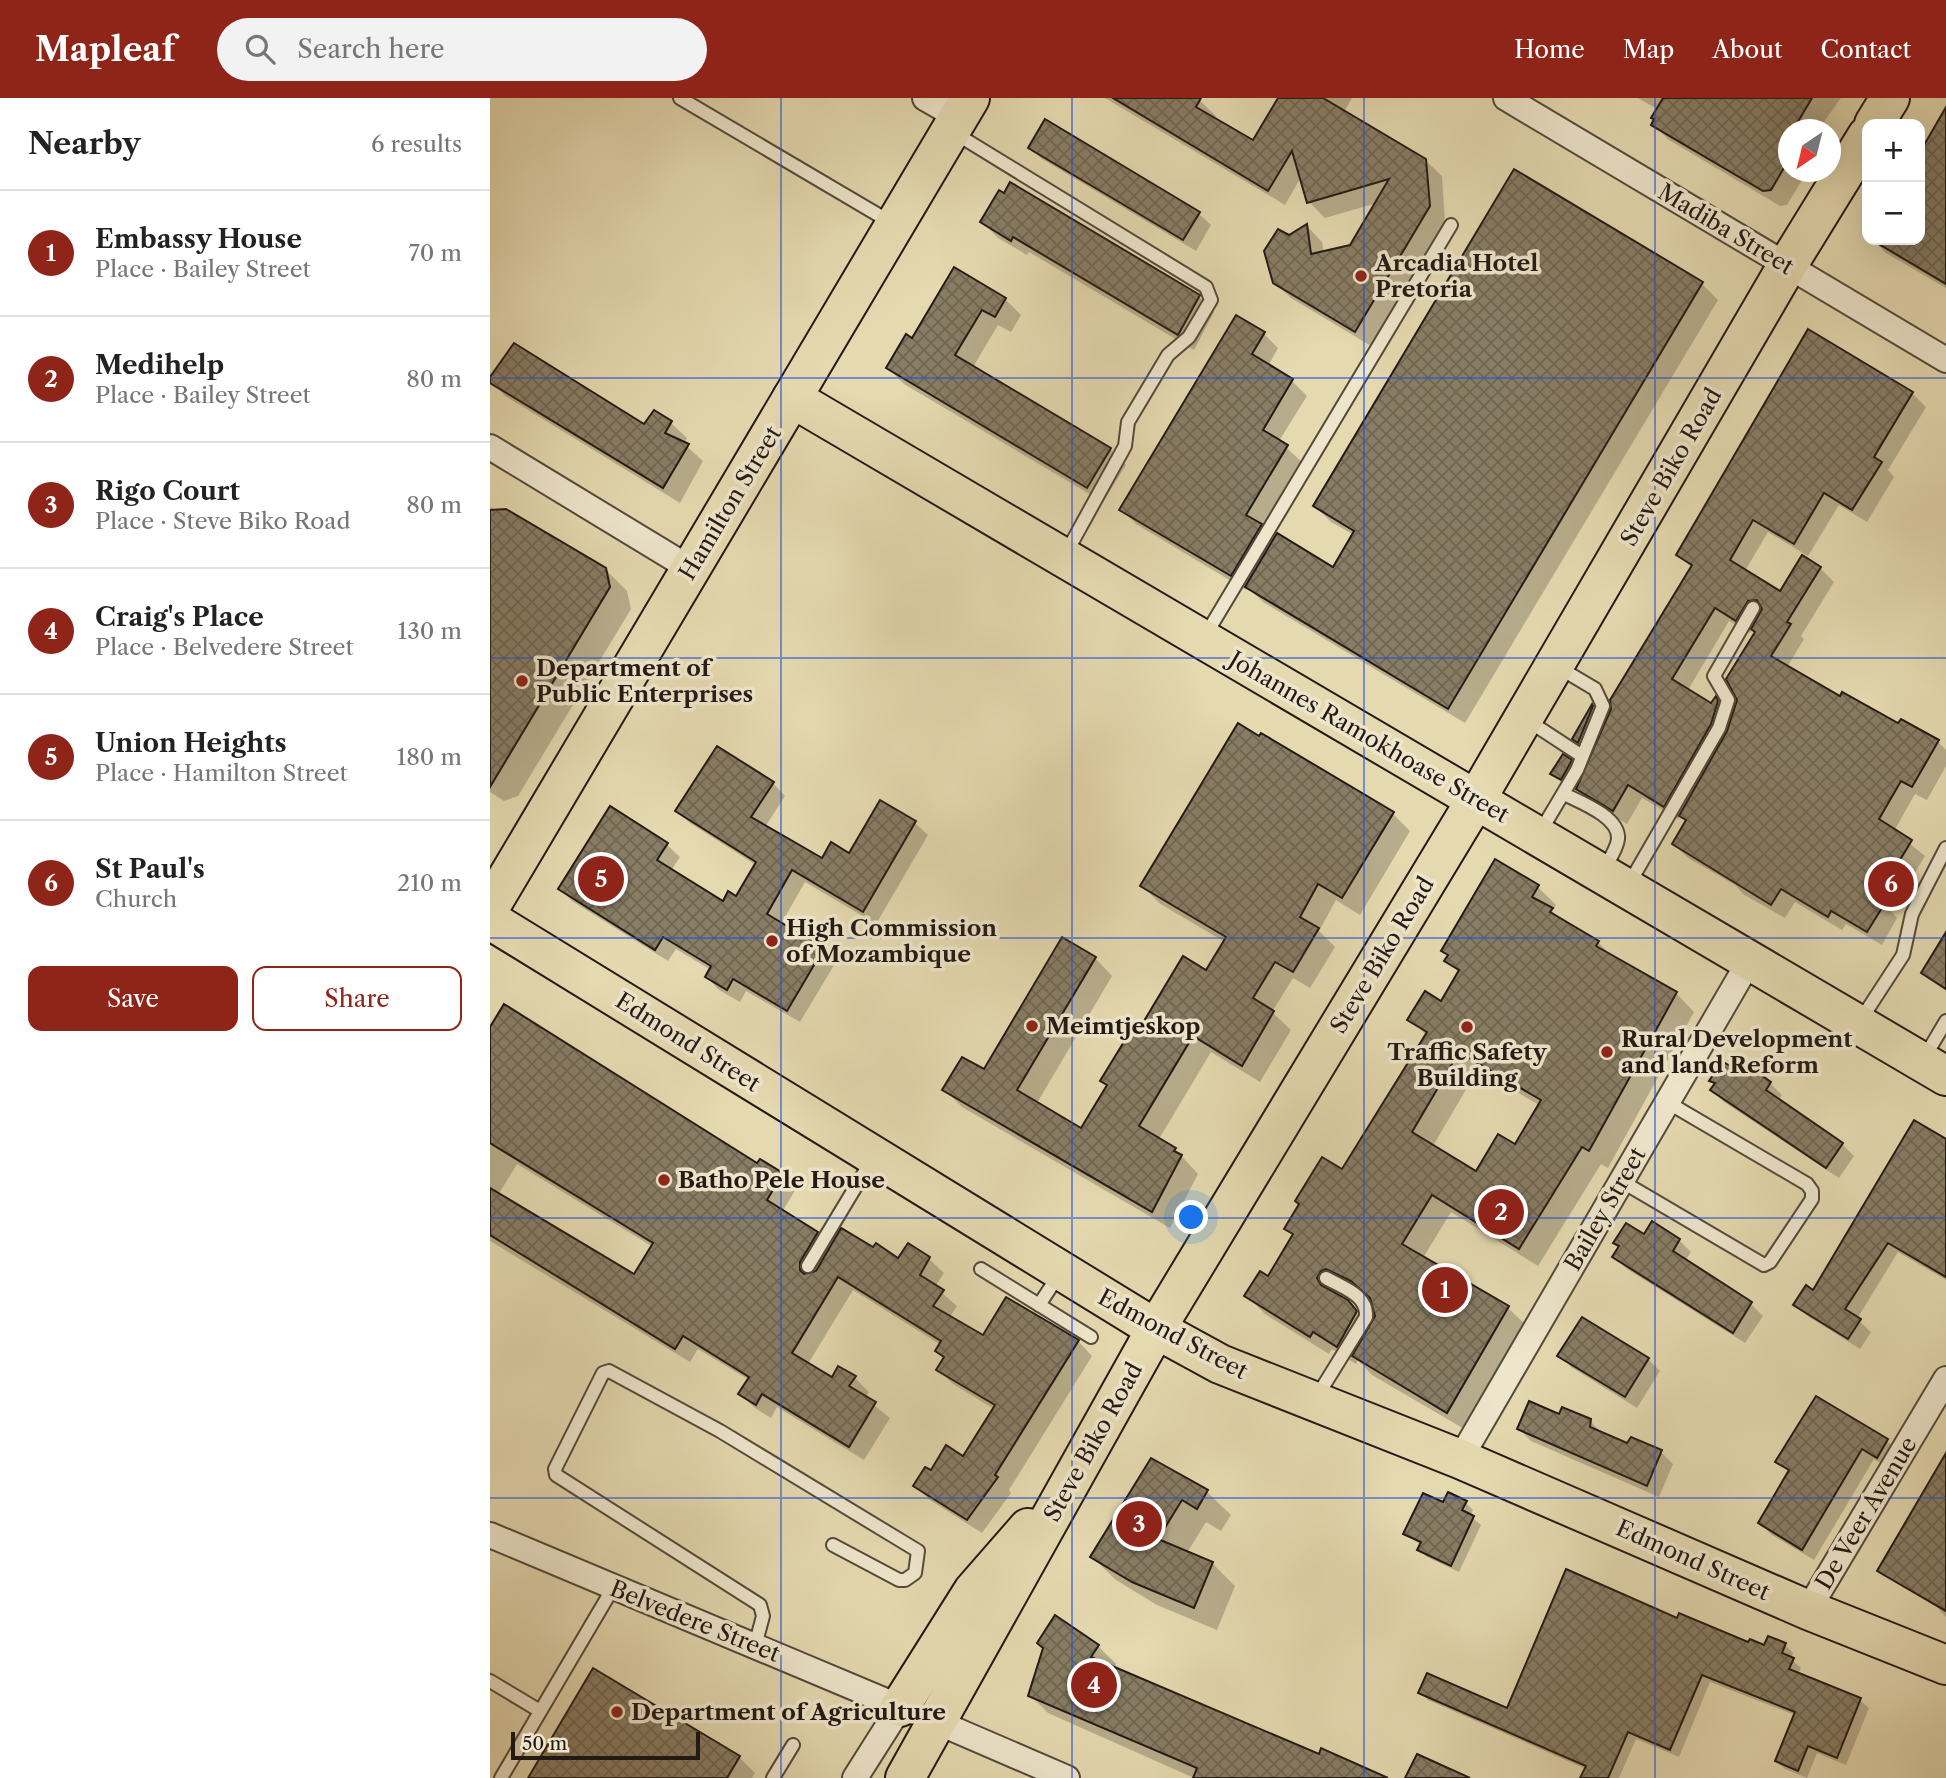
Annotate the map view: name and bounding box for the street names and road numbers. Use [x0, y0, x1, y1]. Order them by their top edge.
street label: Madiba Street [1653, 178, 1799, 280]
street label: Steve Biko Road [1614, 383, 1728, 551]
street label: Hamilton Street [673, 421, 787, 585]
street label: Johannes Ramokhoase Street [1221, 644, 1514, 829]
street label: Steve Biko Road [1324, 872, 1440, 1038]
street label: Edmond Street [611, 986, 765, 1098]
street label: Bailey Street [1558, 1142, 1652, 1276]
street label: Edmond Street [1094, 1283, 1252, 1385]
street label: Steve Biko Road [1038, 1358, 1148, 1526]
street label: De Veer Avenue [1809, 1432, 1923, 1594]
street label: Edmond Street [1612, 1514, 1774, 1606]
street label: Belvedere Street [606, 1574, 784, 1668]

